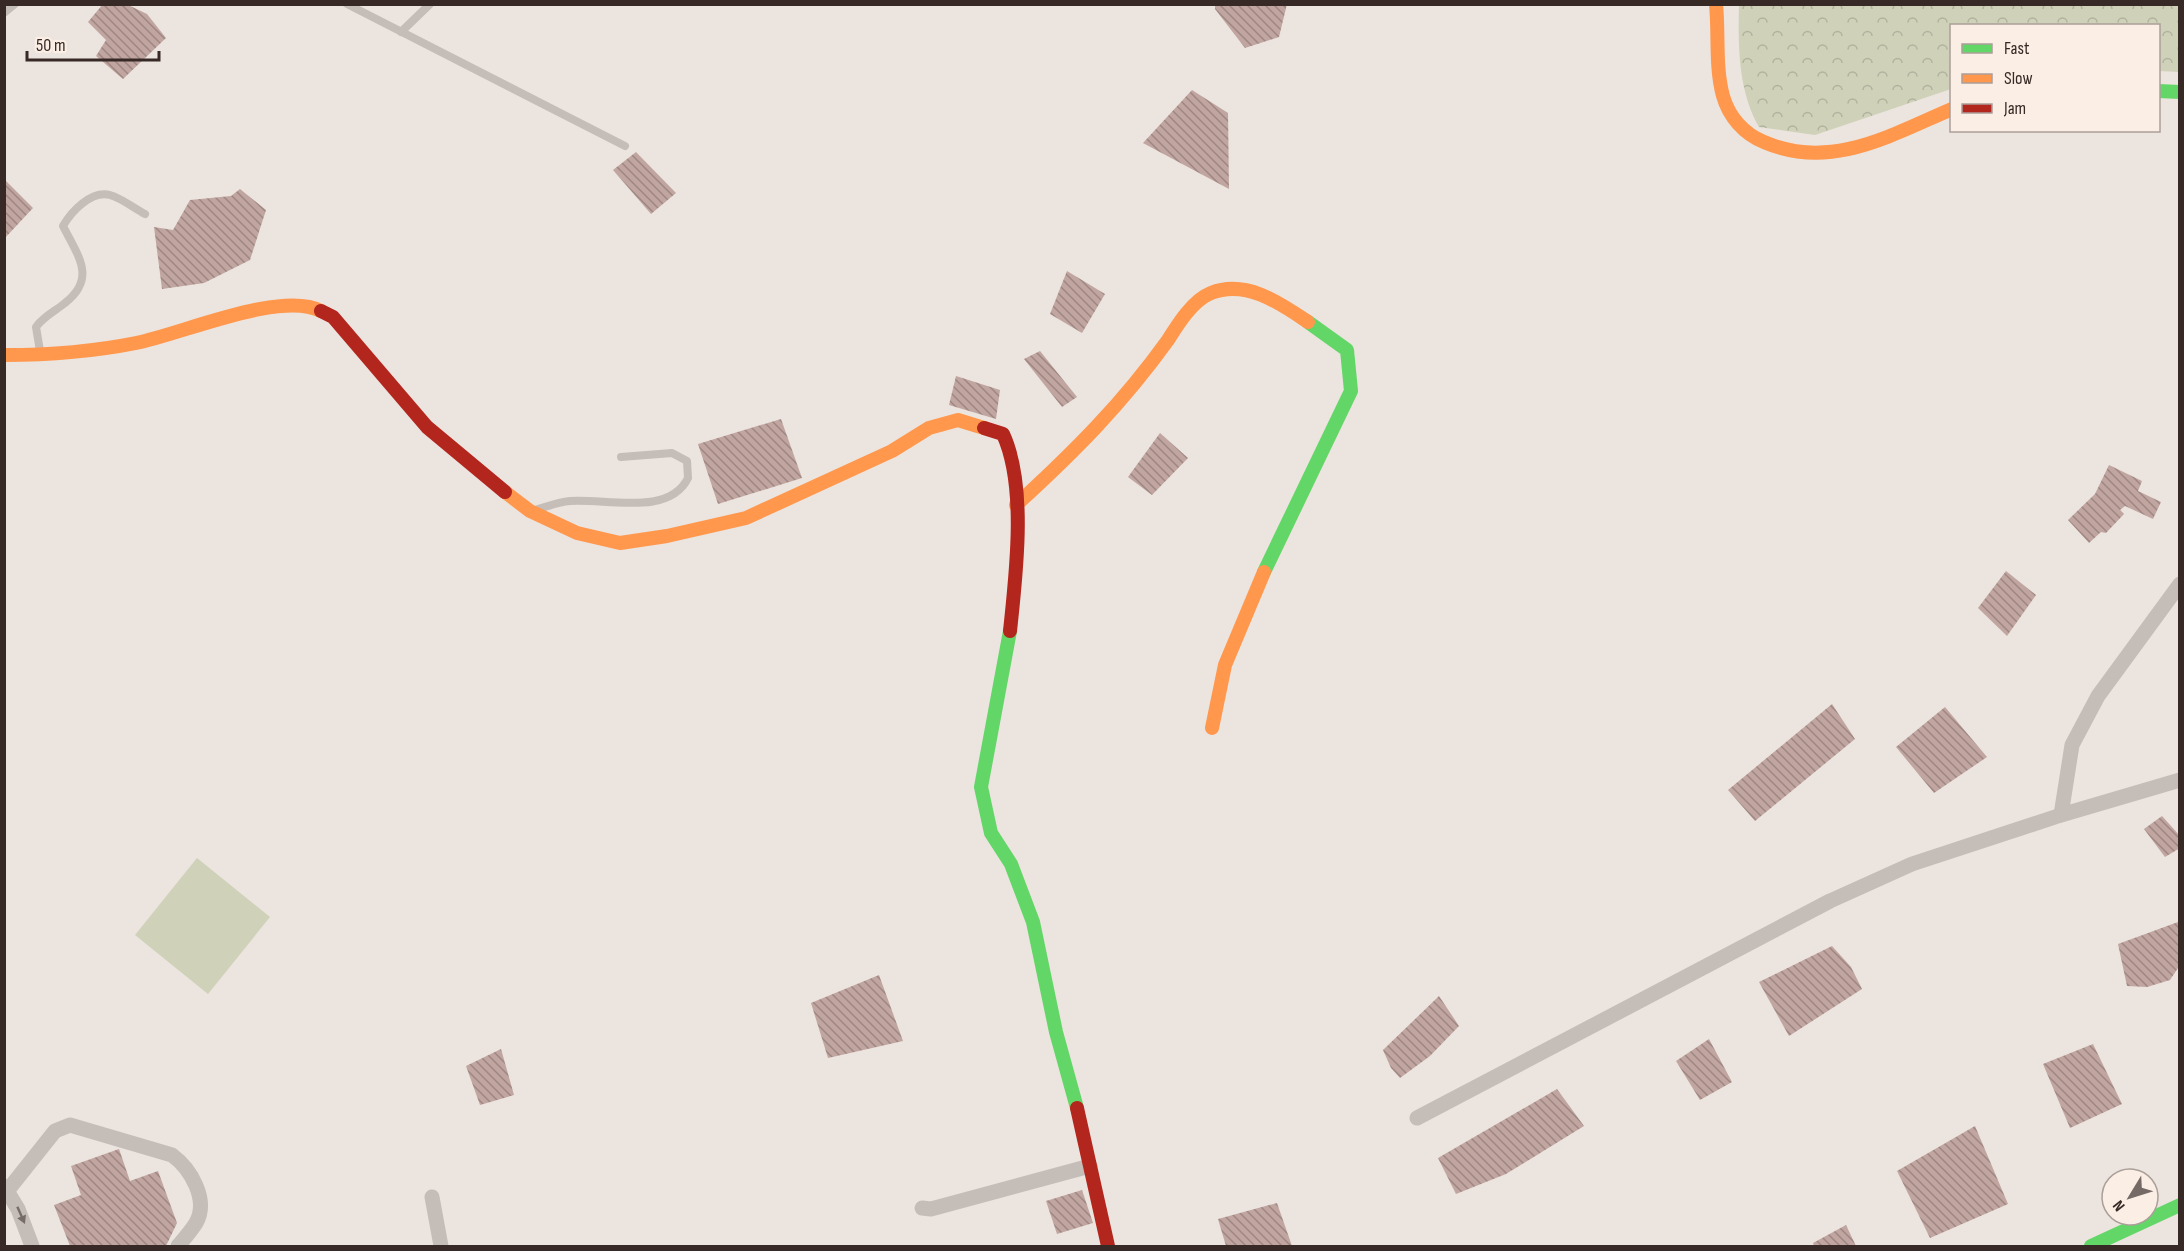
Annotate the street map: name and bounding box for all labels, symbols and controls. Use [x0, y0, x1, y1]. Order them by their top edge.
scale bar [27, 24, 159, 62]
legend [1950, 24, 2160, 132]
text: 50 m [36, 35, 66, 56]
text: Fast [2004, 38, 2030, 59]
text: Slow [2004, 68, 2033, 89]
text: Jam [2003, 98, 2026, 119]
north arrow [2100, 1167, 2160, 1227]
text: N [2109, 1196, 2129, 1215]
one-way arrow [16, 1207, 25, 1224]

